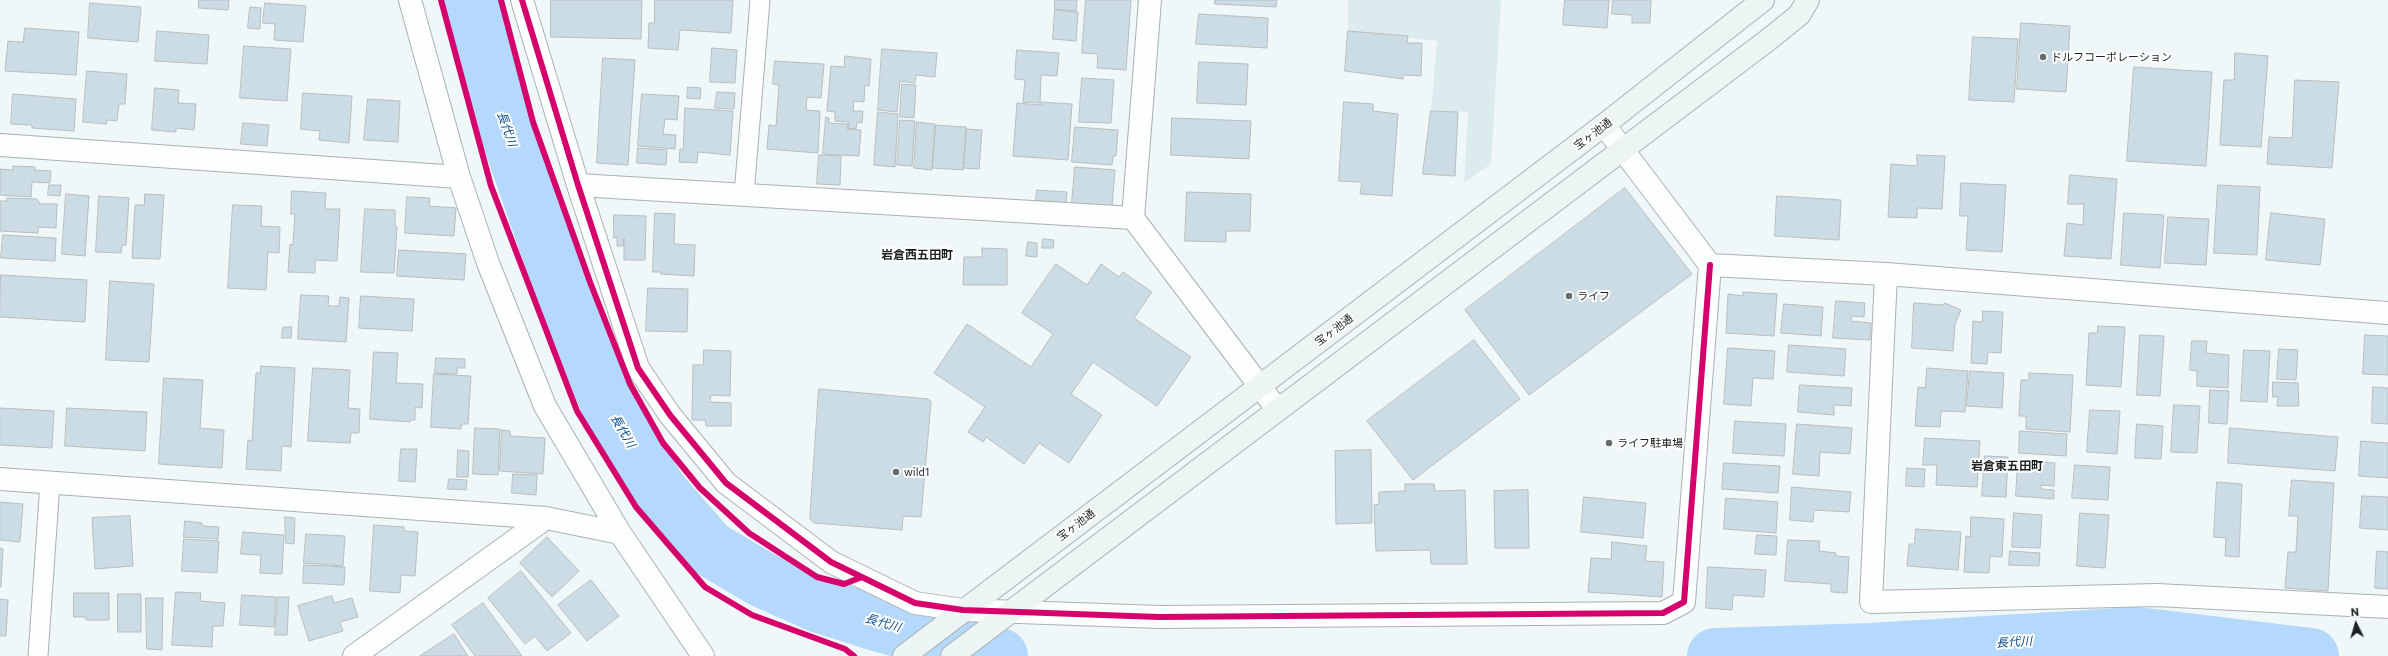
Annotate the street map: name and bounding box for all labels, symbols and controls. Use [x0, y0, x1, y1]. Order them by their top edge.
place label: ドルフコーポレーション [2051, 50, 2172, 64]
marker: ドルフコーポレーション [2038, 52, 2048, 62]
water label: 長代川 [494, 110, 520, 148]
street label: 宝ヶ池通 [1571, 115, 1615, 153]
district label: 岩倉西五田町 [881, 248, 953, 262]
place label: ライフ [1577, 289, 1610, 303]
marker: ライフ [1564, 291, 1574, 301]
street label: 宝ヶ池通 [1312, 311, 1356, 349]
water label: 長代川 [608, 412, 638, 450]
place label: ライフ駐車場 [1617, 436, 1683, 450]
marker: ライフ駐車場 [1604, 438, 1614, 448]
district label: 岩倉東五田町 [1971, 459, 2043, 473]
place label: wild1 [904, 465, 929, 479]
marker: wild1 [891, 467, 901, 477]
street label: 宝ヶ池通 [1054, 506, 1098, 544]
north arrow [2336, 604, 2376, 644]
text: N [2350, 605, 2360, 618]
water label: 長代川 [864, 611, 902, 635]
water label: 長代川 [1996, 634, 2032, 650]

